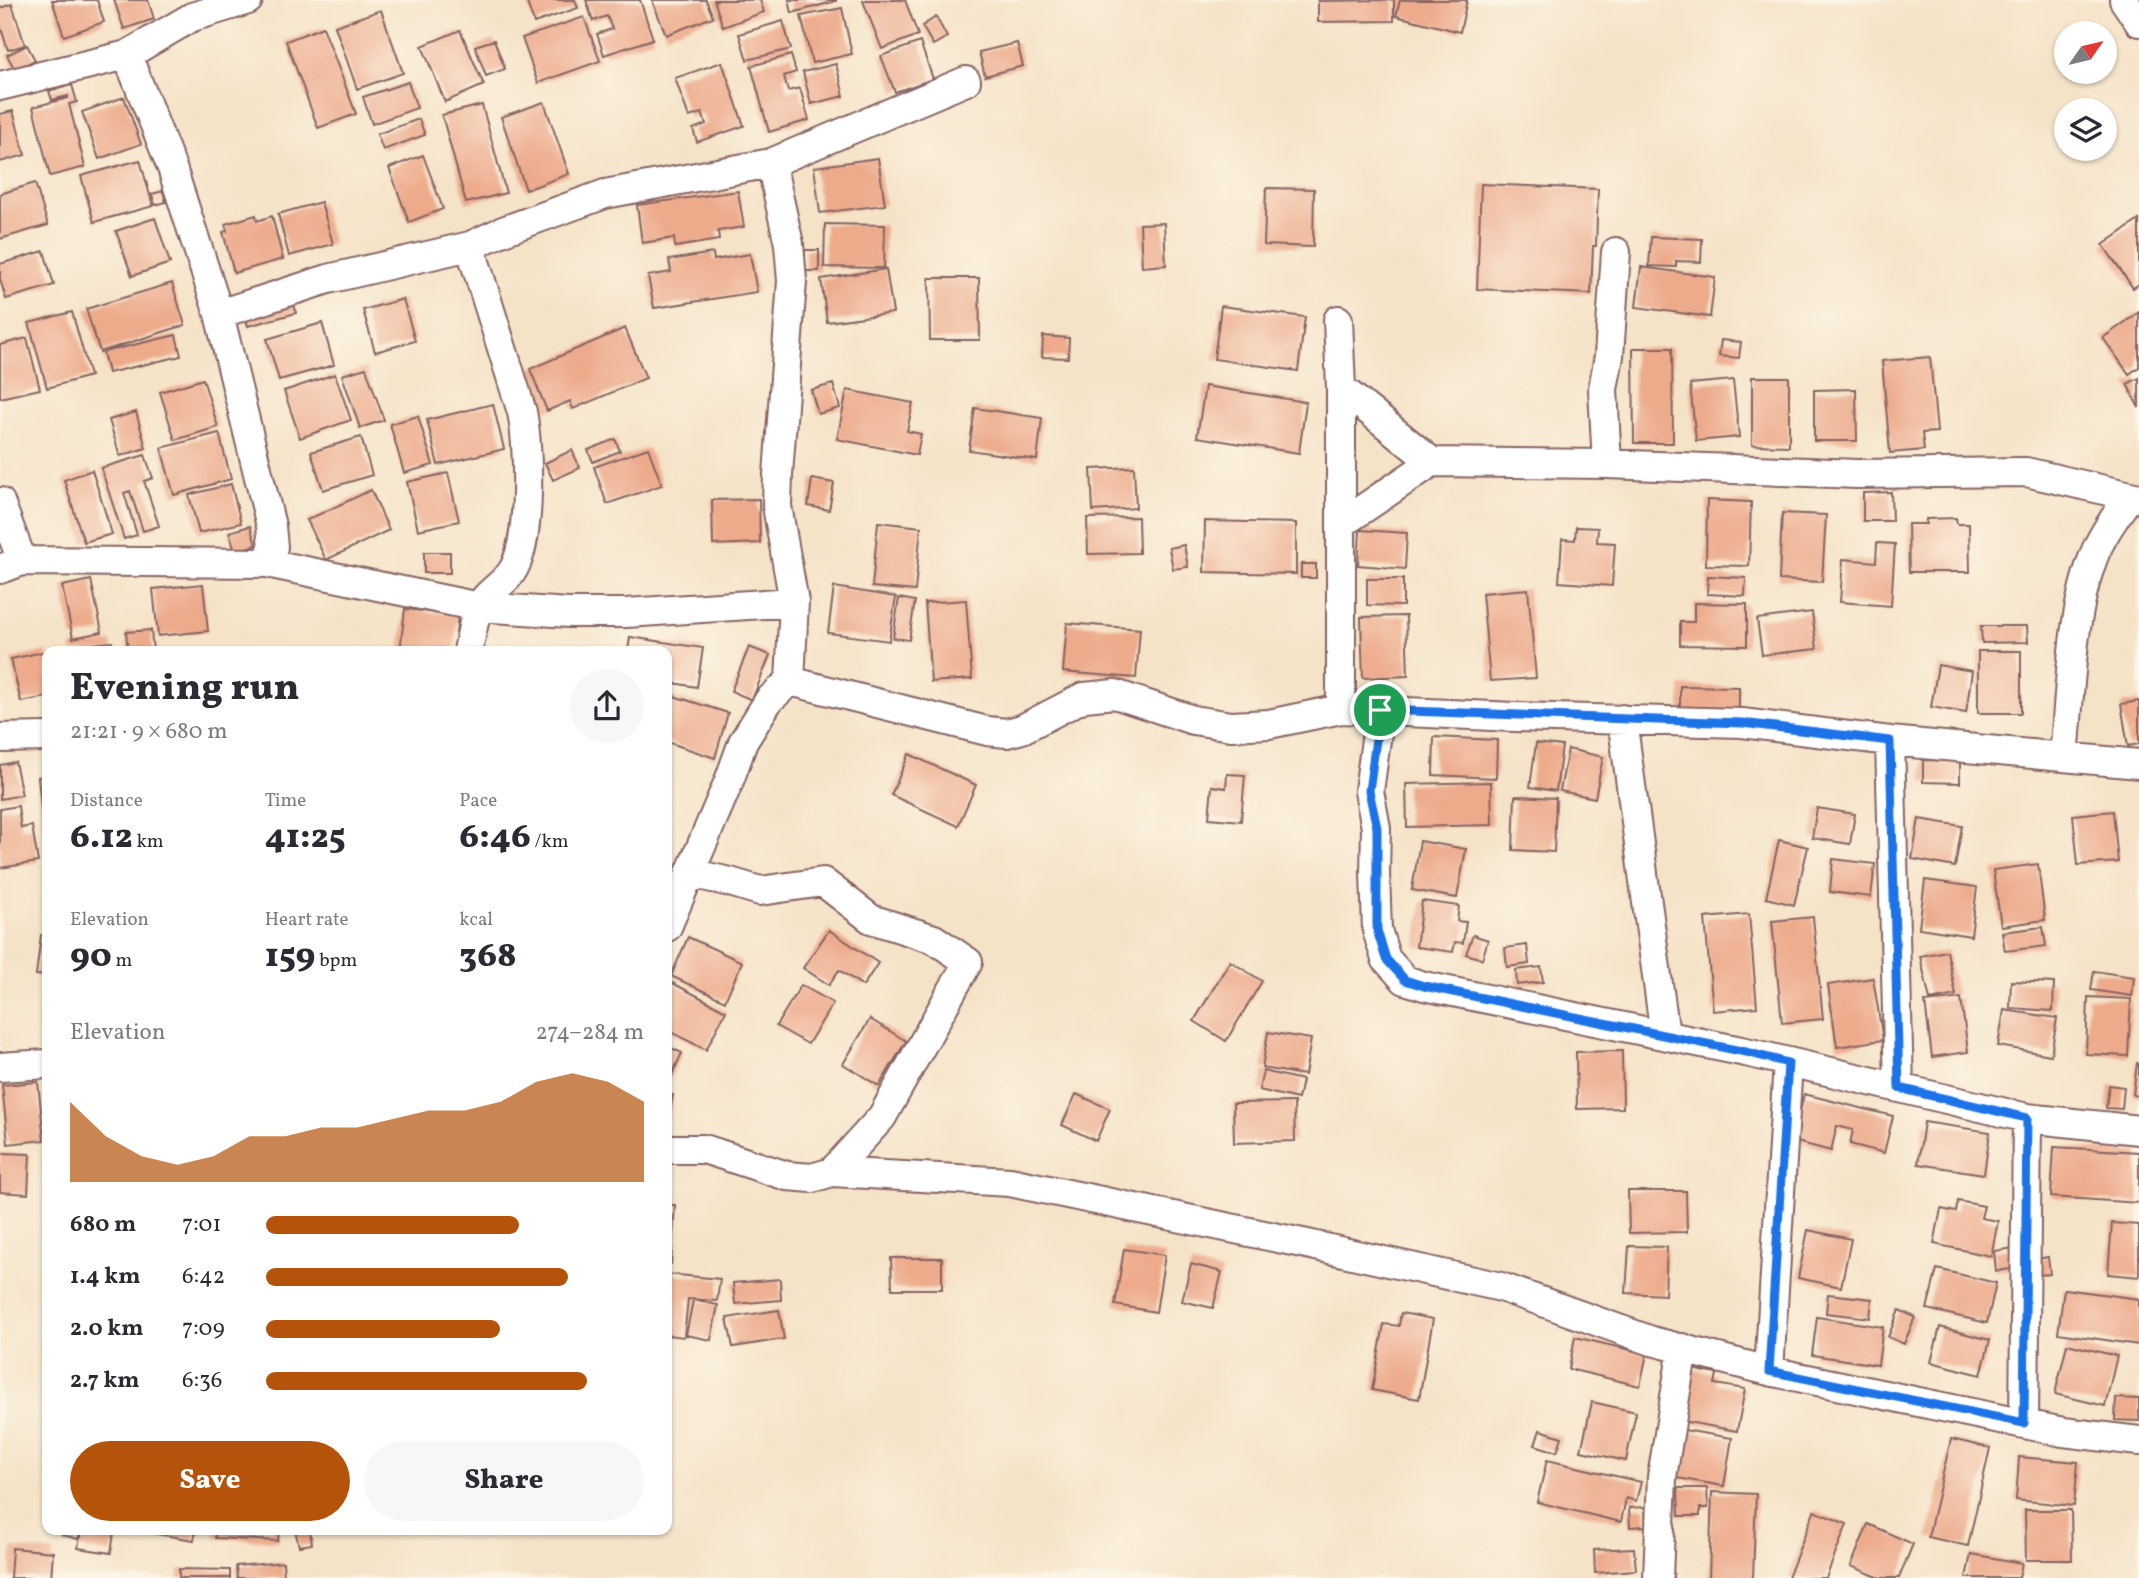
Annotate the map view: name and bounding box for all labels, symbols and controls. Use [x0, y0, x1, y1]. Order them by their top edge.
north arrow [2054, 21, 2118, 84]
map controls [2054, 21, 2117, 161]
button: layers [2054, 98, 2117, 161]
text: Evening run [70, 663, 300, 716]
button: share [570, 669, 644, 743]
pin [1350, 680, 1410, 740]
icon: arrive [1361, 691, 1399, 729]
text: 21:21 · 9 × 680 m [70, 716, 228, 748]
text: Distance [70, 788, 143, 814]
text: Time [265, 788, 306, 814]
text: Pace [459, 788, 497, 814]
text: 6.12 [70, 814, 133, 862]
text: 41:25 [265, 814, 346, 862]
text: 6:46 [459, 814, 531, 862]
text: km [133, 829, 164, 855]
text: /km [531, 829, 569, 855]
text: Elevation [70, 907, 149, 933]
text: Heart rate [265, 907, 349, 933]
text: kcal [459, 907, 493, 933]
text: 90 [70, 933, 112, 981]
text: 159 [265, 933, 315, 981]
text: 368 [459, 933, 517, 981]
text: m [112, 948, 132, 974]
text: bpm [315, 948, 357, 974]
text: Elevation [70, 1017, 166, 1049]
text: 274–284 m [536, 1017, 644, 1049]
text: 680 m [70, 1209, 136, 1241]
text: 7:01 [182, 1209, 221, 1241]
text: 1.4 km [70, 1261, 141, 1293]
text: 6:42 [182, 1261, 225, 1293]
text: 2.0 km [70, 1313, 143, 1345]
text: 7:09 [182, 1313, 225, 1345]
text: 2.7 km [70, 1365, 140, 1397]
text: 6:36 [182, 1365, 223, 1397]
button: Save [70, 1441, 350, 1521]
button: Share [364, 1441, 644, 1521]

